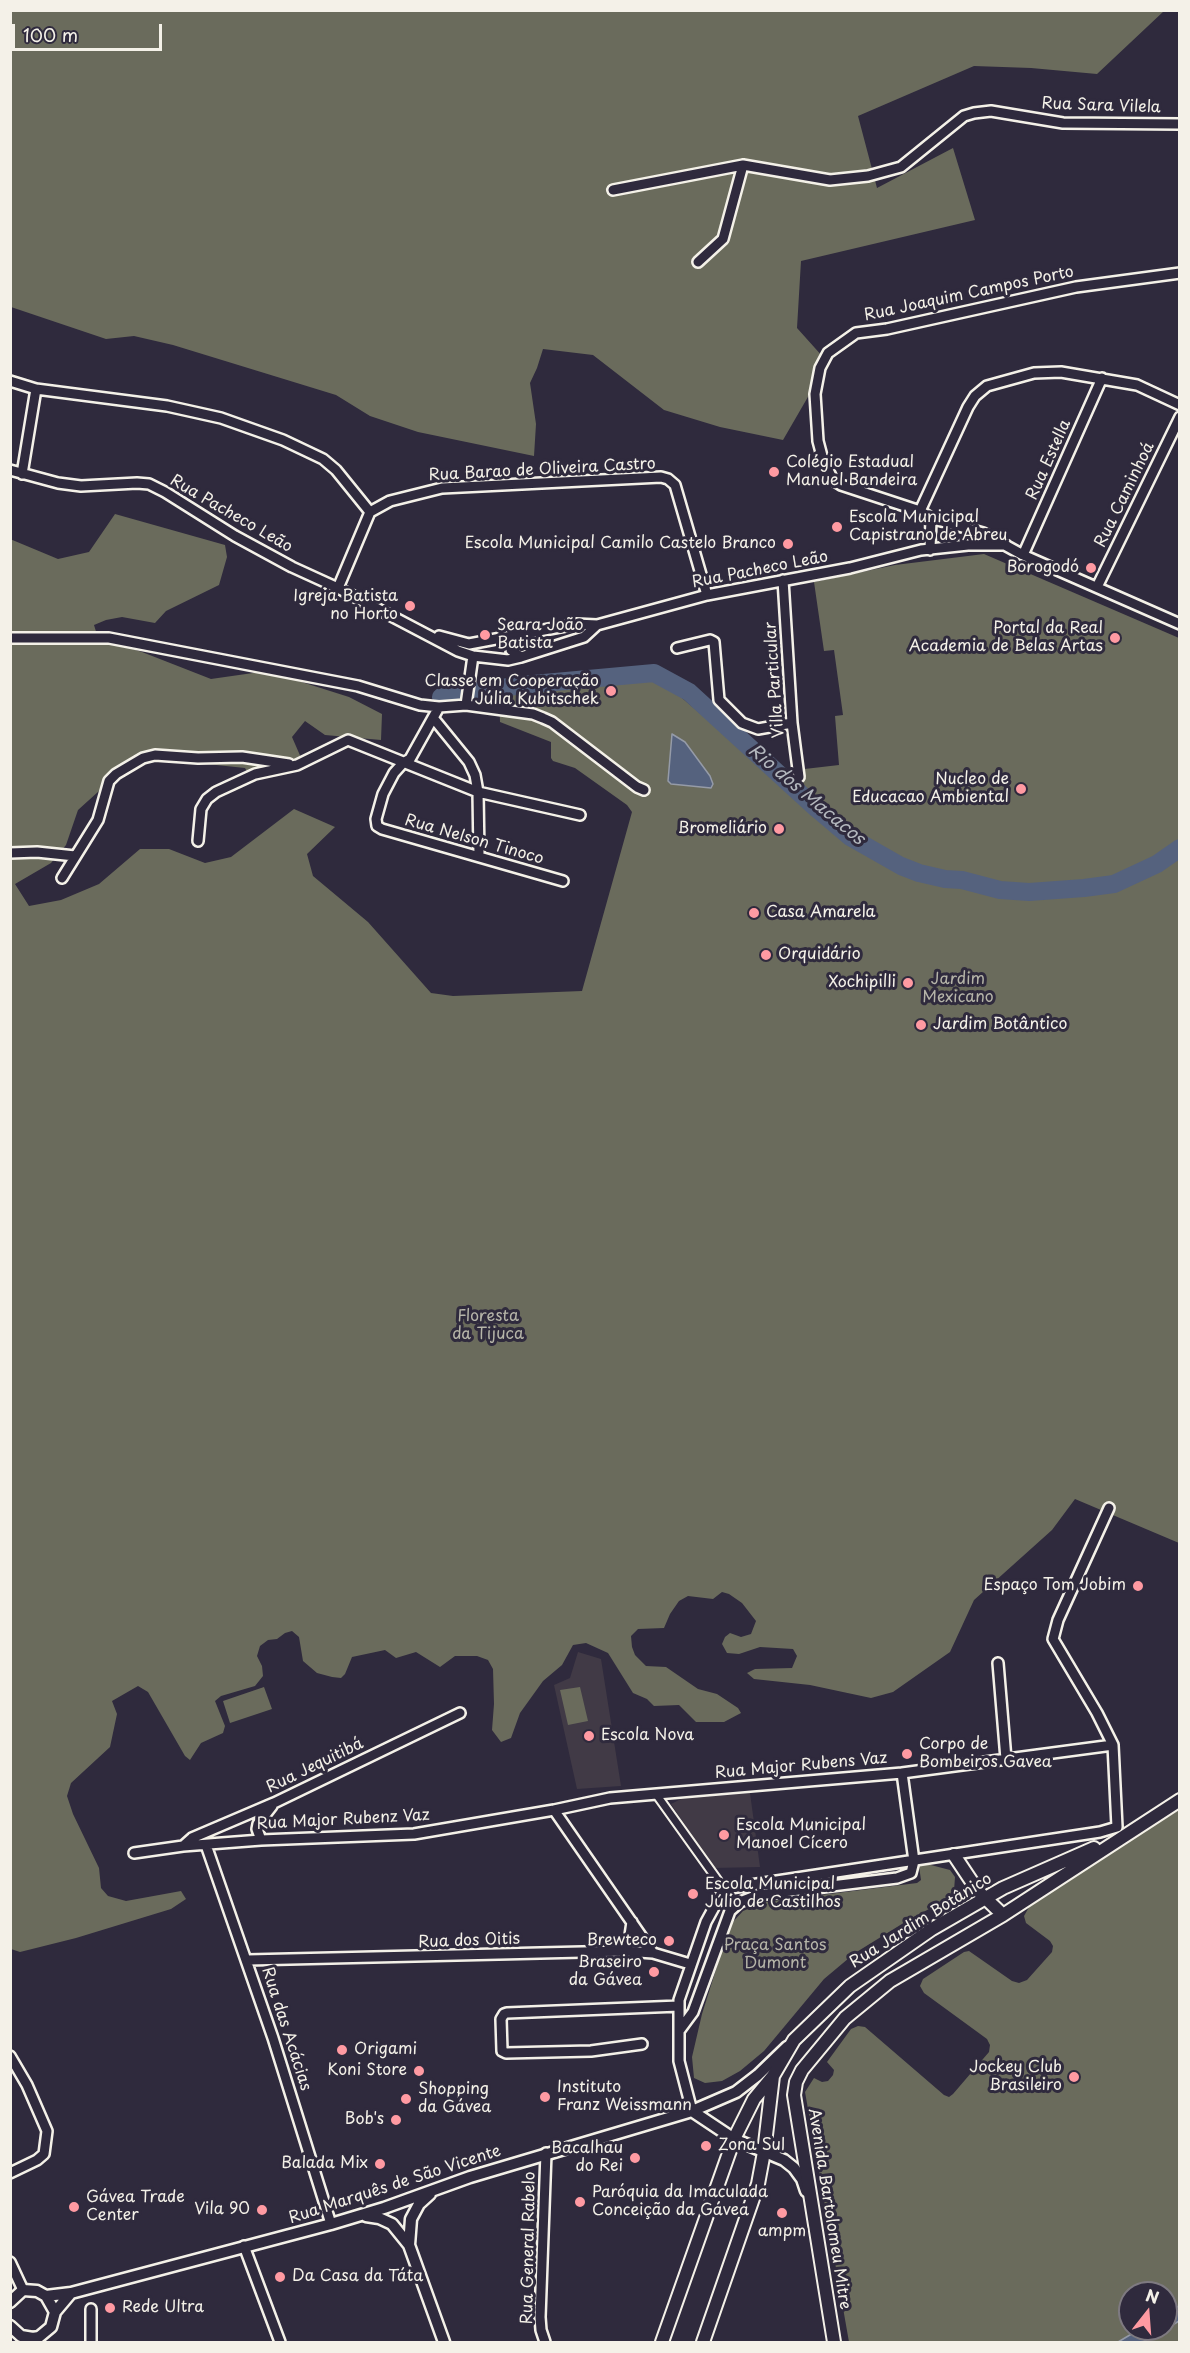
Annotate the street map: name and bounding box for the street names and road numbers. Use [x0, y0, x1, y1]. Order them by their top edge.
street label: Rua Sara Vilela [1041, 94, 1161, 118]
street label: Rua Joaquim Campos Porto [862, 262, 1076, 326]
street label: Rua Estella [1023, 417, 1075, 503]
street label: Rua Caminhoá [1091, 439, 1159, 551]
street label: Rua Barao de Oliveira Castro [428, 454, 656, 486]
street label: Rua Pacheco Leão [166, 471, 296, 557]
street label: Rua Pacheco Leão [690, 547, 830, 593]
street label: Villa Particular [761, 621, 789, 739]
street label: Rua Nelson Tinoco [402, 811, 546, 869]
street label: Rua Jequitibá [263, 1734, 367, 1798]
street label: Rua Major Rubens Vaz [714, 1749, 888, 1783]
street label: Rua Major Rubenz Vaz [256, 1806, 430, 1834]
street label: Rua Jardim Botânico [846, 1869, 996, 1973]
street label: Rua dos Oitis [418, 1930, 520, 1952]
street label: Rua das Acácias [257, 1965, 315, 2093]
street label: Avenida Bartolomeu Mitre [804, 2107, 854, 2311]
street label: Rua Marquês de São Vicente [287, 2142, 503, 2228]
street label: Rua General Rabelo [518, 2171, 540, 2325]

